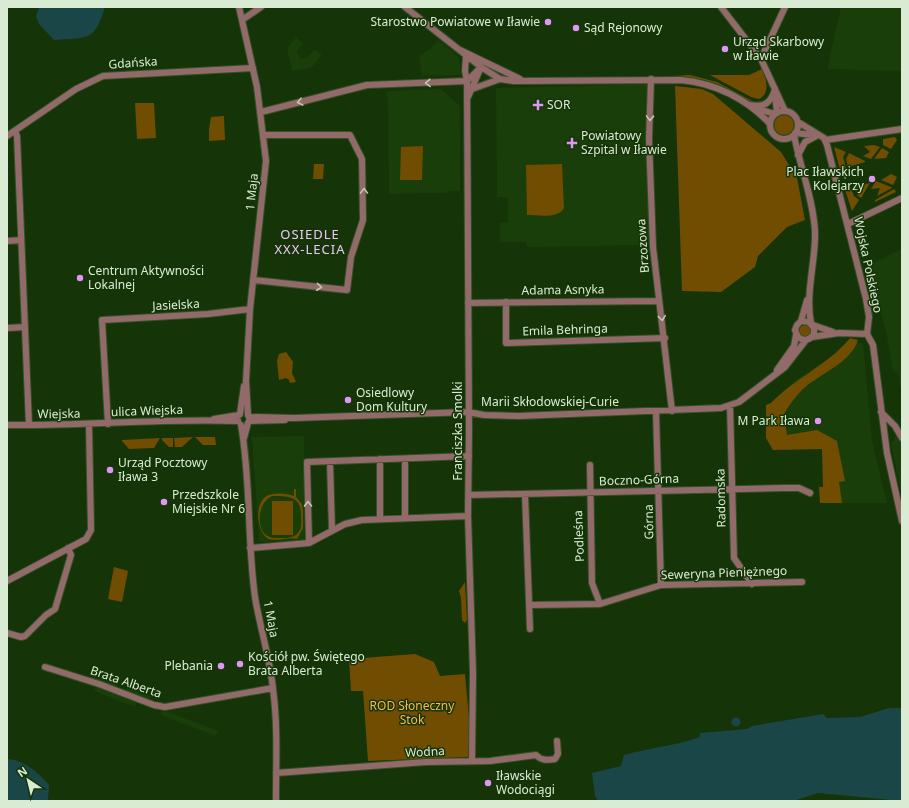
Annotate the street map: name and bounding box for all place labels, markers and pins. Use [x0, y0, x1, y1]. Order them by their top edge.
place label: Starostwo Powiatowe w Iławie [371, 13, 540, 30]
marker: Starostwo Powiatowe w Iławie [543, 17, 553, 27]
place label: Sąd Rejonowy [584, 19, 663, 36]
marker: Sąd Rejonowy [571, 23, 581, 33]
place label: Urząd Skarbowy w Iławie [733, 33, 825, 64]
marker: Urząd Skarbowy w Iławie [720, 44, 730, 54]
place label: SOR [547, 96, 571, 113]
marker: SOR [532, 99, 544, 111]
place label: Powiatowy Szpital w Iławie [581, 127, 667, 158]
marker: Powiatowy Szpital w Iławie [566, 137, 578, 149]
place label: Plac Iławskich Kolejarzy [786, 163, 865, 194]
marker: Plac Iławskich Kolejarzy [867, 174, 877, 184]
place label: Centrum Aktywności Lokalnej [88, 262, 204, 293]
marker: Centrum Aktywności Lokalnej [75, 273, 85, 283]
place label: Osiedlowy Dom Kultury [356, 384, 428, 415]
marker: Osiedlowy Dom Kultury [343, 395, 353, 405]
place label: M Park Iława [737, 412, 810, 429]
marker: M Park Iława [813, 416, 823, 426]
place label: Urząd Pocztowy Iława 3 [118, 454, 208, 485]
marker: Urząd Pocztowy Iława 3 [105, 465, 115, 475]
place label: Przedszkole Miejskie Nr 6 [172, 486, 245, 517]
marker: Przedszkole Miejskie Nr 6 [159, 497, 169, 507]
place label: Kościół pw. Świętego Brata Alberta [248, 648, 365, 679]
place label: Plebania [165, 657, 213, 674]
marker: Kościół pw. Świętego Brata Alberta [235, 659, 245, 669]
marker: Plebania [216, 661, 226, 671]
place label: Iławskie Wodociągi [496, 767, 555, 798]
marker: Iławskie Wodociągi [483, 778, 493, 788]

